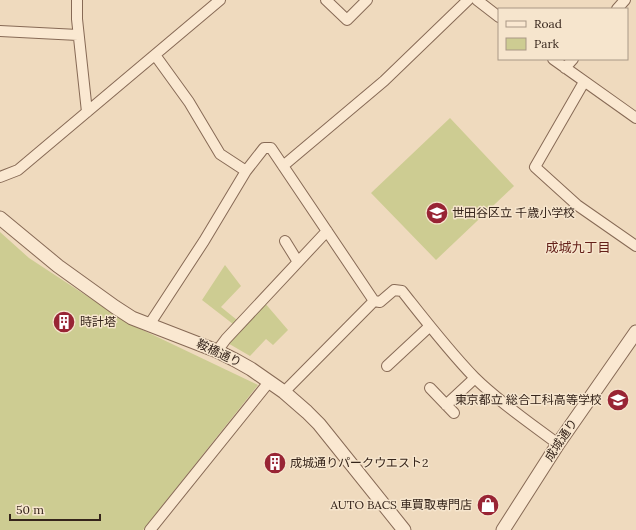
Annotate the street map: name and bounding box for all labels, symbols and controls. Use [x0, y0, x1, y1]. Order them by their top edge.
legend [498, 8, 628, 60]
text: Road [534, 16, 562, 31]
text: Park [534, 36, 560, 51]
school or university icon: 世田谷区立 千歳小学校 [424, 200, 450, 226]
place label: 世田谷区立 千歳小学校 [452, 205, 575, 220]
district label: 成城九丁目 [545, 239, 611, 256]
building icon: 時計塔 [51, 309, 77, 335]
place label: 時計塔 [80, 314, 116, 329]
street label: 鞍橋通り [194, 336, 244, 369]
school or university icon: 東京都立 総合工科高等学校 [605, 387, 631, 413]
place label: 東京都立 総合工科高等学校 [455, 392, 602, 407]
street label: 成城通り [541, 416, 580, 464]
building icon: 成城通りパークウエスト2 [262, 450, 288, 476]
place label: 成城通りパークウエスト2 [290, 455, 428, 470]
shop icon: AUTO BACS 車買取専門店 [475, 492, 501, 518]
scale bar [10, 496, 100, 522]
place label: AUTO BACS 車買取専門店 [329, 497, 472, 512]
text: 50 m [16, 502, 44, 517]

